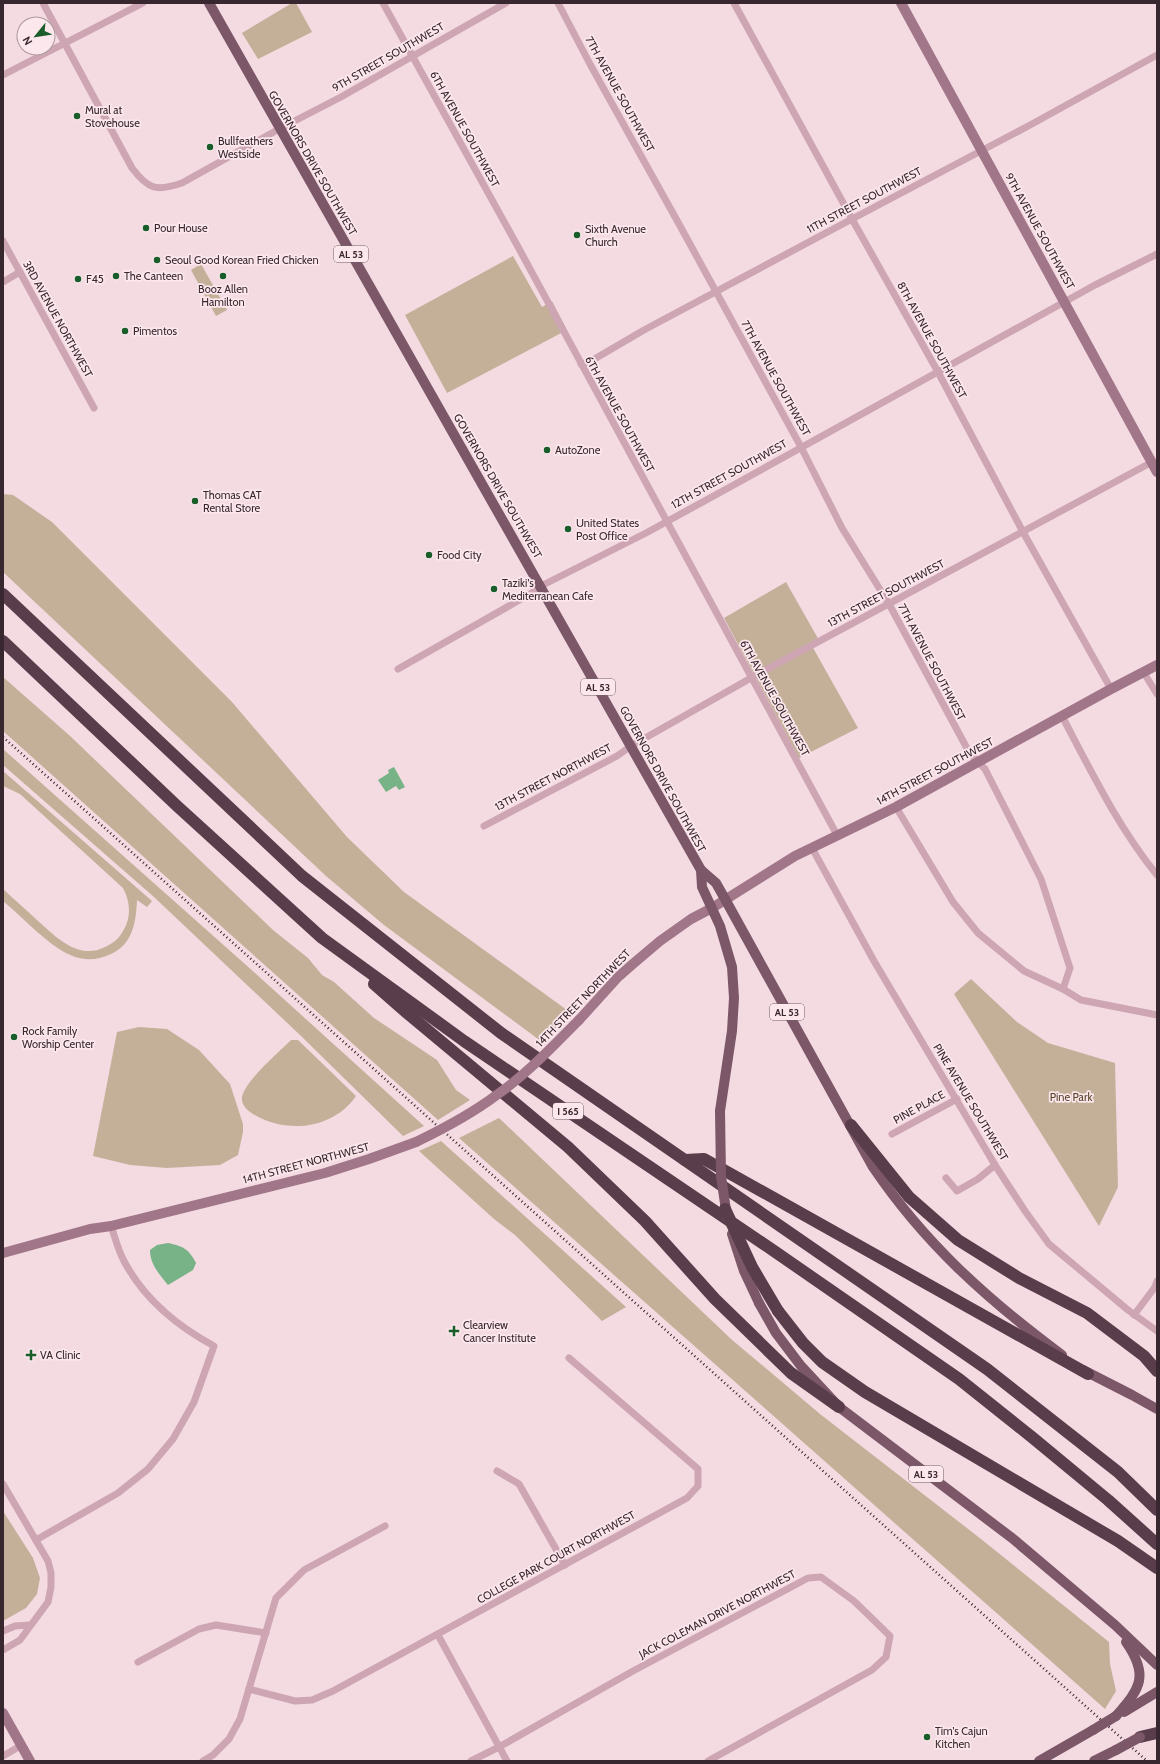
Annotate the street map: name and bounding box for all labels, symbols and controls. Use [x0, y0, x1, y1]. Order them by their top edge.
north arrow [16, 16, 56, 56]
street label: 9TH STREET SOUTHWEST [329, 19, 447, 95]
text: N [19, 34, 35, 48]
street label: 7TH AVENUE SOUTHWEST [582, 34, 658, 155]
street label: 6TH AVENUE SOUTHWEST [427, 68, 503, 190]
street label: GOVERNORS DRIVE SOUTHWEST [266, 88, 360, 238]
place label: Mural at Stovehouse [85, 103, 140, 130]
marker: Mural at Stovehouse [72, 111, 82, 121]
place label: Bullfeathers Westside [218, 134, 274, 161]
marker: Bullfeathers Westside [205, 142, 215, 152]
street label: 11TH STREET SOUTHWEST [804, 164, 924, 236]
street label: 9TH AVENUE SOUTHWEST [1002, 170, 1078, 292]
place label: Pour House [154, 221, 208, 235]
place label: Sixth Avenue Church [585, 222, 646, 249]
marker: Pour House [141, 223, 151, 233]
marker: Sixth Avenue Church [572, 230, 582, 240]
road number: AL 53 [334, 246, 368, 262]
place label: Seoul Good Korean Fried Chicken [165, 253, 319, 267]
marker: Seoul Good Korean Fried Chicken [152, 255, 162, 265]
street label: 3RD AVENUE NORTHWEST [20, 258, 96, 380]
place label: The Canteen [124, 269, 183, 283]
marker: The Canteen [111, 271, 121, 281]
marker: Booz Allen Hamilton [218, 271, 228, 281]
place label: F45 [86, 272, 104, 286]
marker: F45 [73, 274, 83, 284]
street label: 8TH AVENUE SOUTHWEST [894, 279, 970, 401]
place label: Booz Allen Hamilton [198, 282, 248, 309]
street label: 7TH AVENUE SOUTHWEST [738, 318, 814, 439]
place label: Pimentos [133, 324, 178, 338]
marker: Pimentos [120, 326, 130, 336]
street label: 6TH AVENUE SOUTHWEST [582, 353, 658, 475]
street label: GOVERNORS DRIVE SOUTHWEST [451, 411, 545, 561]
street label: 12TH STREET SOUTHWEST [669, 436, 789, 512]
place label: AutoZone [555, 443, 601, 457]
marker: AutoZone [542, 445, 552, 455]
place label: Thomas CAT Rental Store [203, 488, 262, 515]
marker: Thomas CAT Rental Store [190, 496, 200, 506]
place label: United States Post Office [576, 516, 640, 543]
marker: United States Post Office [563, 524, 573, 534]
place label: Food City [437, 548, 482, 562]
marker: Food City [424, 550, 434, 560]
street label: 13TH STREET SOUTHWEST [825, 556, 947, 630]
place label: Taziki's Mediterranean Cafe [502, 576, 594, 603]
marker: Taziki's Mediterranean Cafe [489, 584, 499, 594]
street label: 7TH AVENUE SOUTHWEST [895, 601, 969, 723]
street label: 6TH AVENUE SOUTHWEST [737, 637, 813, 759]
road number: AL 53 [581, 679, 615, 695]
street label: GOVERNORS DRIVE SOUTHWEST [617, 703, 709, 855]
street label: 14TH STREET SOUTHWEST [874, 734, 996, 808]
street label: 13TH STREET NORTHWEST [492, 740, 614, 814]
street label: 14TH STREET NORTHWEST [533, 946, 633, 1050]
road number: AL 53 [770, 1004, 804, 1020]
place label: Rock Family Worship Center [22, 1024, 95, 1051]
marker: Rock Family Worship Center [9, 1032, 19, 1042]
street label: PINE AVENUE SOUTHWEST [930, 1041, 1012, 1163]
street label: PINE PLACE [891, 1087, 947, 1127]
park label: Pine Park [1050, 1090, 1092, 1104]
road number: I 565 [553, 1103, 583, 1119]
street label: 14TH STREET NORTHWEST [241, 1139, 371, 1187]
place label: Clearview Cancer Institute [463, 1318, 536, 1345]
marker: Clearview Cancer Institute [448, 1325, 460, 1337]
place label: VA Clinic [40, 1348, 81, 1362]
marker: VA Clinic [25, 1349, 37, 1361]
road number: AL 53 [909, 1466, 943, 1482]
street label: COLLEGE PARK COURT NORTHWEST [474, 1507, 638, 1607]
street label: JACK COLEMAN DRIVE NORTHWEST [635, 1567, 798, 1662]
place label: Tim's Cajun Kitchen [935, 1724, 988, 1751]
marker: Tim's Cajun Kitchen [922, 1732, 932, 1742]

